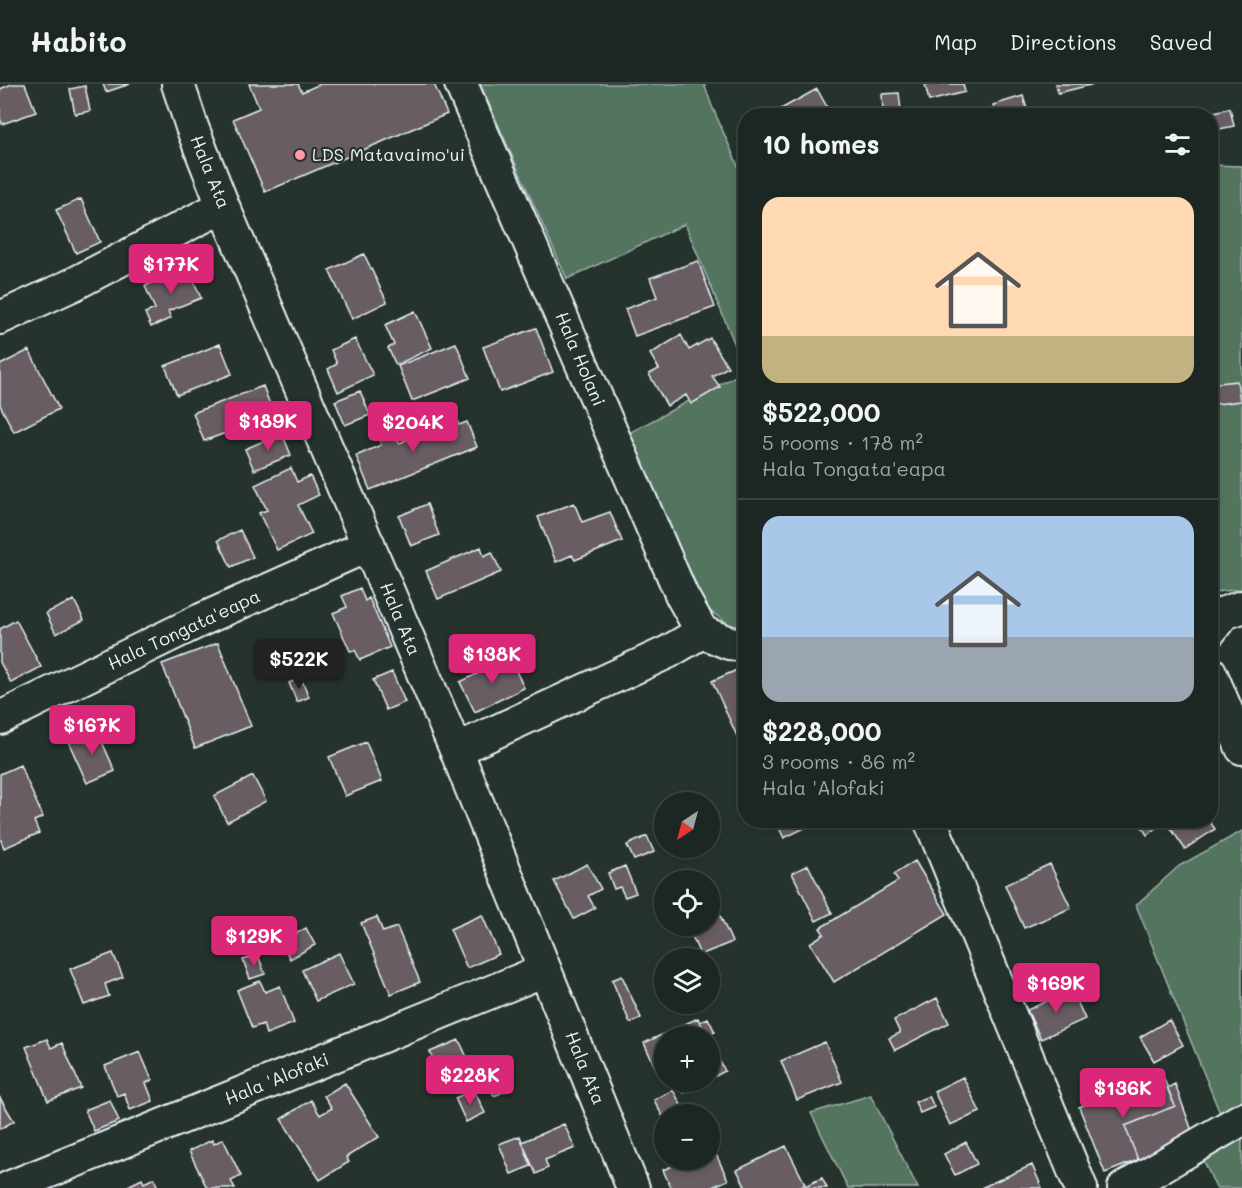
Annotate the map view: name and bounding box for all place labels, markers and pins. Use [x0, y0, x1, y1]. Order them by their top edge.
place label: LDS Matavaimo'ui [312, 142, 465, 166]
marker: LDS Matavaimo'ui [293, 148, 307, 162]
pin: $177K [129, 244, 213, 295]
pin: $189K [226, 401, 310, 452]
pin: $204K [371, 402, 455, 453]
pin: $138K [450, 634, 534, 685]
pin: $522K [257, 639, 341, 690]
pin: $167K [50, 705, 134, 756]
pin: $129K [212, 916, 296, 967]
pin: $169K [1014, 963, 1098, 1014]
pin: $228K [428, 1055, 512, 1106]
pin: $136K [1081, 1068, 1165, 1119]

